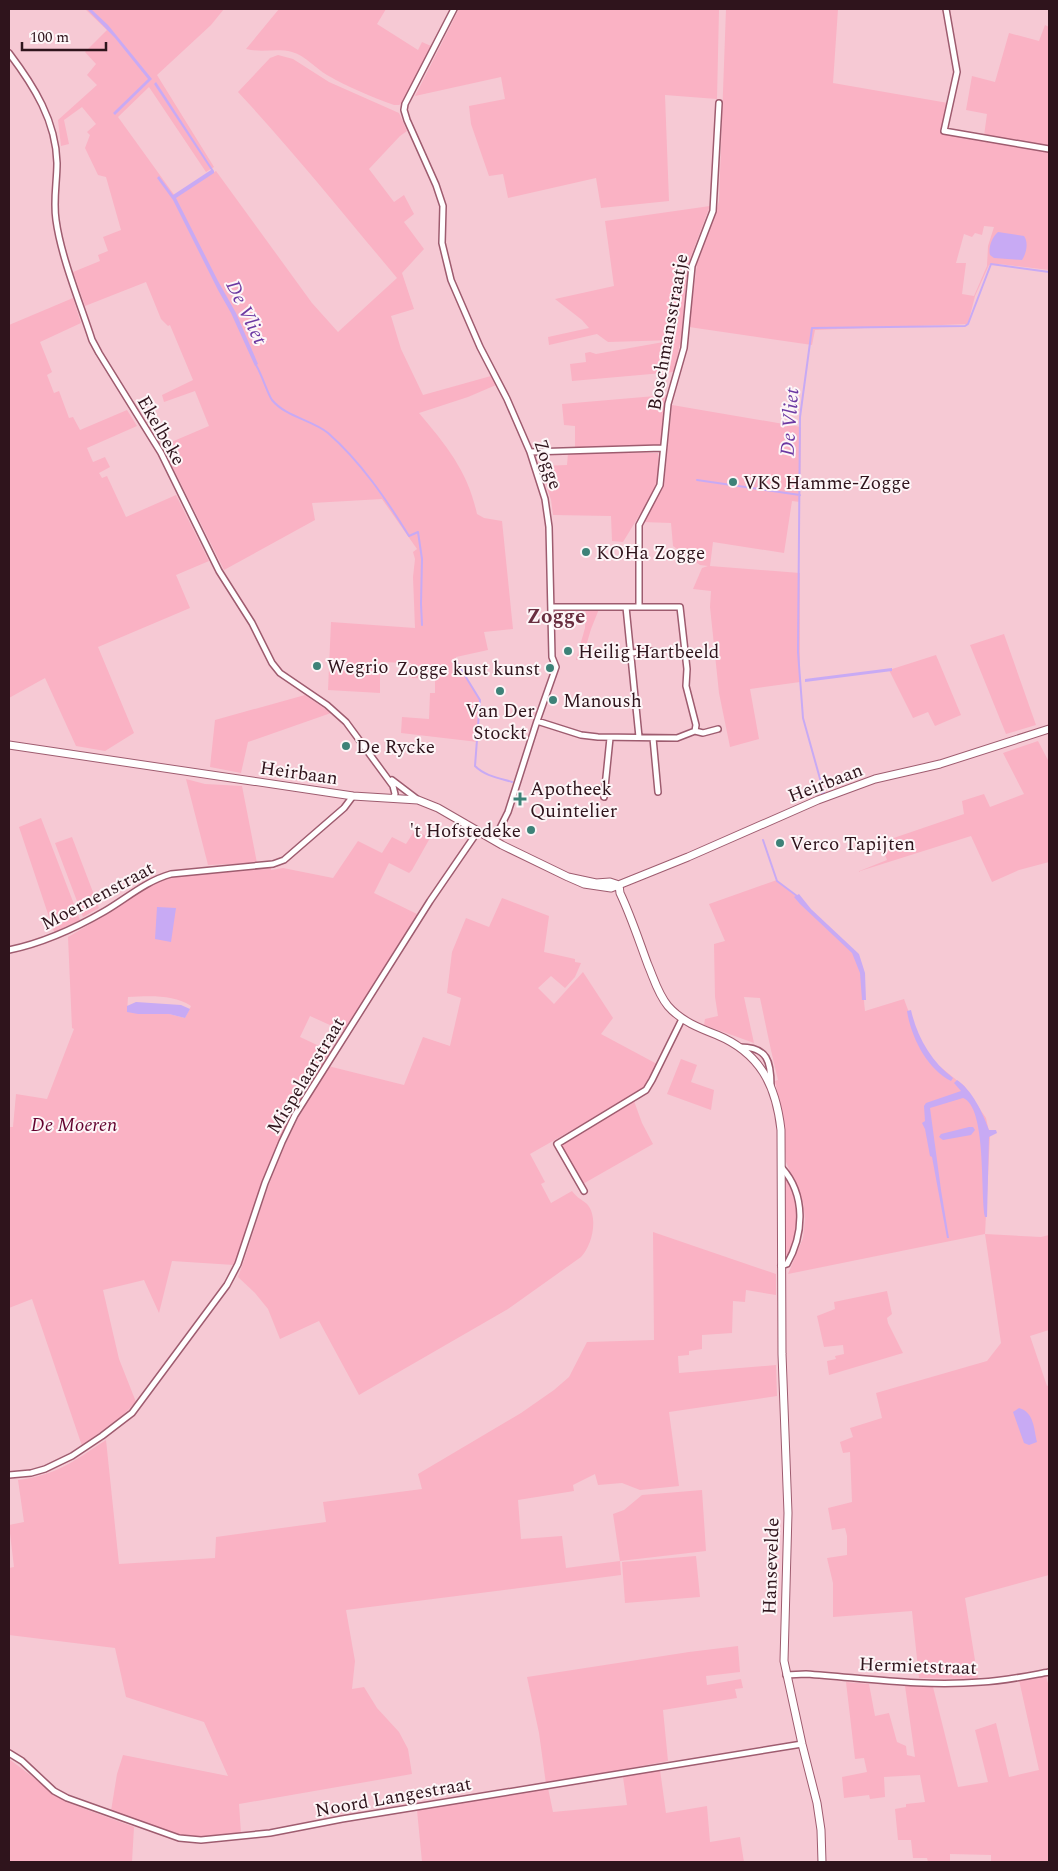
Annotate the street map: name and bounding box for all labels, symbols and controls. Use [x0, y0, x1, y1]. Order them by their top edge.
scale bar [22, 20, 106, 52]
text: 100 m [30, 26, 69, 49]
street label: Boschmansstraatje [640, 251, 697, 413]
water label: De Vliet [218, 275, 275, 350]
water label: De Vliet [773, 386, 807, 457]
street label: Ekelbeke [129, 390, 192, 471]
street label: Zogge [525, 435, 570, 494]
place label: VKS Hamme-Zogge [743, 469, 910, 498]
marker: VKS Hamme-Zogge [727, 476, 739, 488]
place label: KOHa Zogge [596, 539, 705, 568]
marker: KOHa Zogge [580, 546, 592, 558]
district label: Zogge [527, 601, 585, 633]
place label: Heilig Hartbeeld [578, 638, 719, 667]
marker: Heilig Hartbeeld [562, 645, 574, 657]
place label: Wegrio [327, 653, 388, 682]
place label: Zogge kust kunst [396, 655, 540, 684]
marker: Wegrio [311, 660, 323, 672]
marker: Zogge kust kunst [544, 662, 556, 674]
marker: Van Der Stockt [494, 685, 506, 697]
place label: Manoush [563, 687, 642, 716]
marker: Manoush [547, 694, 559, 706]
place label: Van Der Stockt [465, 697, 535, 748]
place label: De Rycke [356, 733, 435, 762]
marker: De Rycke [340, 740, 352, 752]
street label: Heirbaan [258, 754, 340, 793]
street label: Heirbaan [784, 756, 867, 811]
place label: Apotheek Quintelier [530, 775, 618, 826]
marker: Apotheek Quintelier [514, 793, 526, 805]
place label: 't Hofstedeke [409, 817, 521, 846]
marker: 't Hofstedeke [525, 824, 537, 836]
place label: Verco Tapijten [790, 830, 915, 859]
marker: Verco Tapijten [774, 837, 786, 849]
street label: Moernenstraat [36, 854, 160, 938]
street label: Mispelaarstraat [260, 1011, 353, 1140]
park label: De Moeren [31, 1111, 117, 1140]
street label: Hansevelde [755, 1517, 788, 1615]
street label: Hermietstraat [858, 1650, 978, 1683]
street label: Noord Langestraat [313, 1769, 474, 1826]

